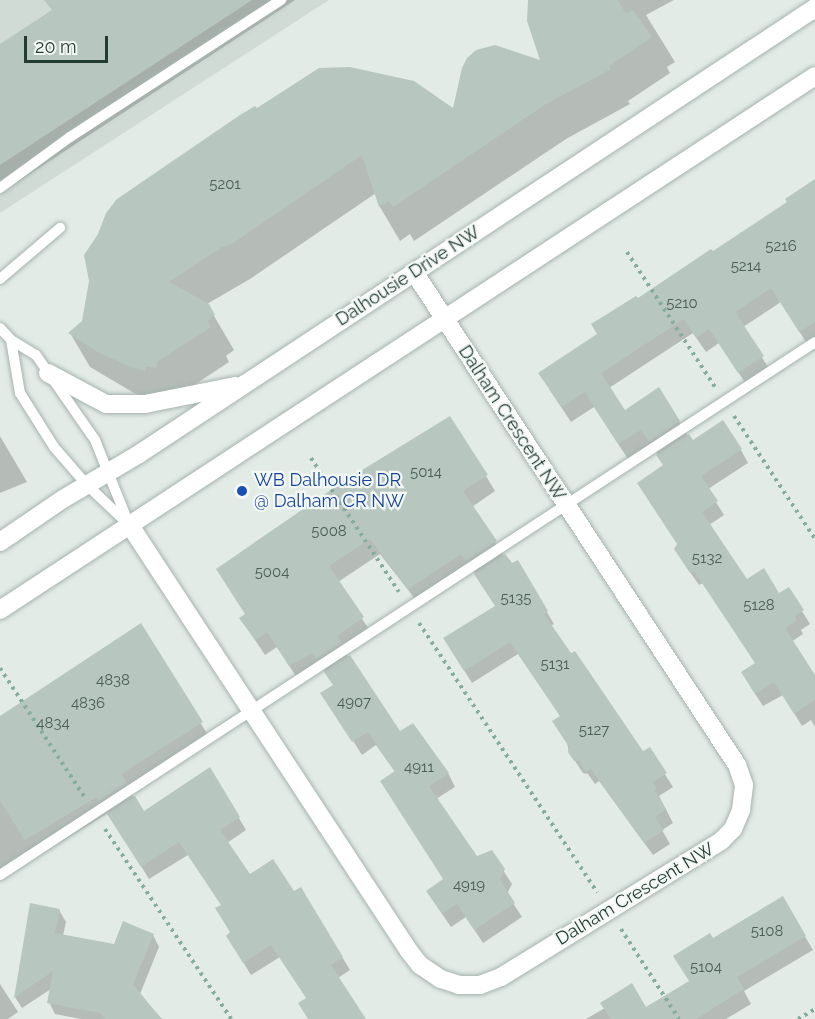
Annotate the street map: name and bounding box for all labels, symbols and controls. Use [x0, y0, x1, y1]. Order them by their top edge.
scale bar [27, 24, 111, 62]
text: 20 m [35, 36, 77, 57]
house number: 5201 [209, 176, 241, 194]
street label: Dalhousie Drive NW [332, 221, 484, 331]
house number: 5216 [765, 238, 797, 256]
house number: 5214 [731, 258, 761, 276]
house number: 5210 [666, 295, 698, 313]
street label: Dalham Crescent NW [454, 341, 570, 505]
house number: 5014 [410, 464, 442, 482]
place label: WB Dalhousie DR @ Dalham CR NW [254, 470, 404, 512]
marker: WB Dalhousie DR @ Dalham CR NW [235, 484, 249, 498]
house number: 5008 [311, 523, 347, 541]
house number: 5132 [692, 550, 722, 568]
house number: 5004 [255, 564, 289, 582]
house number: 5135 [501, 590, 531, 608]
house number: 5128 [743, 597, 775, 615]
house number: 5131 [540, 656, 570, 674]
house number: 4838 [96, 672, 130, 690]
house number: 4907 [337, 694, 371, 712]
house number: 4836 [71, 695, 105, 713]
house number: 4834 [36, 715, 70, 733]
house number: 5127 [579, 722, 609, 740]
house number: 4911 [404, 759, 434, 777]
street label: Dalham Crescent NW [552, 838, 718, 950]
house number: 4919 [453, 877, 485, 895]
house number: 5108 [751, 923, 783, 941]
house number: 5104 [690, 959, 722, 977]

